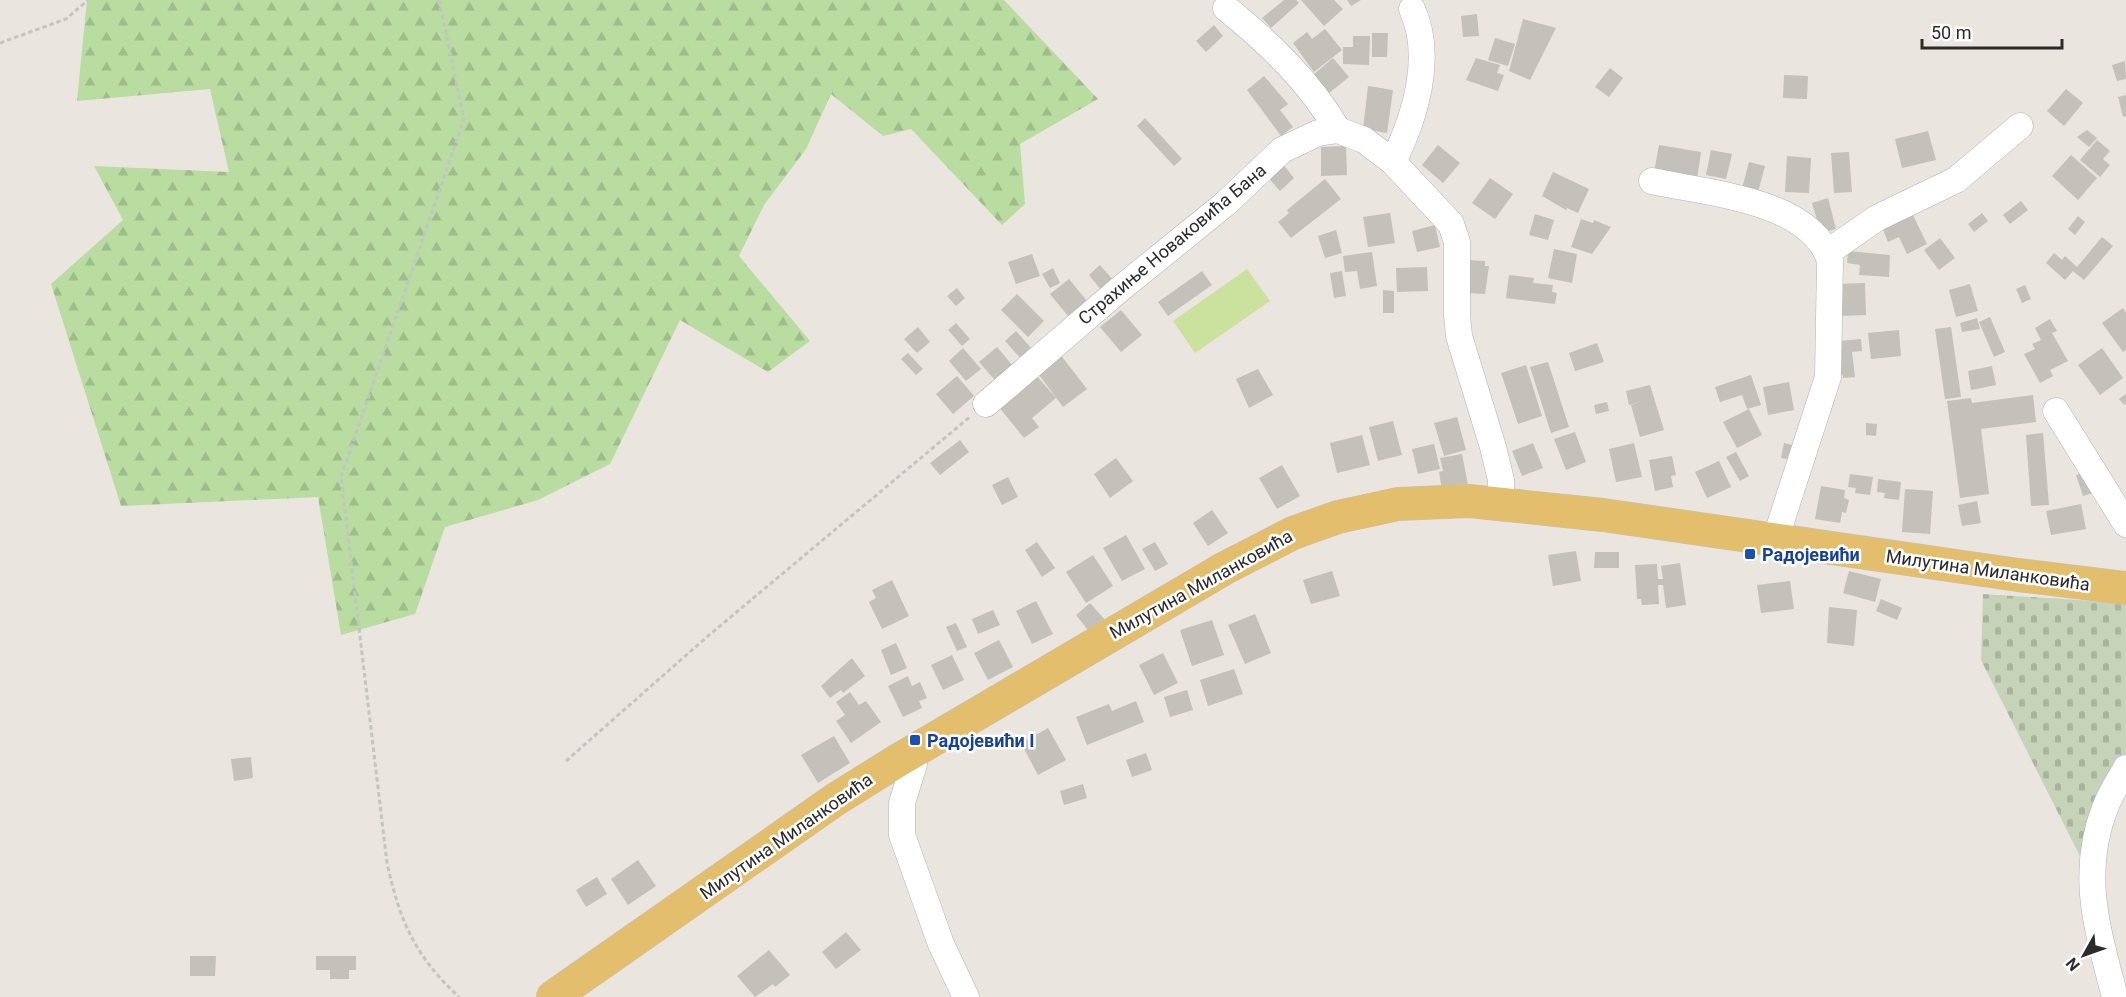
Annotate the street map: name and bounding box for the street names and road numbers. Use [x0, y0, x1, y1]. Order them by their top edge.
street label: Страхиње Новаковића Бана [1074, 159, 1270, 329]
street label: Милутина Миланковића [1106, 525, 1296, 643]
street label: Милутина Миланковића [1885, 545, 2091, 595]
street label: Милутина Миланковића [696, 768, 876, 904]

